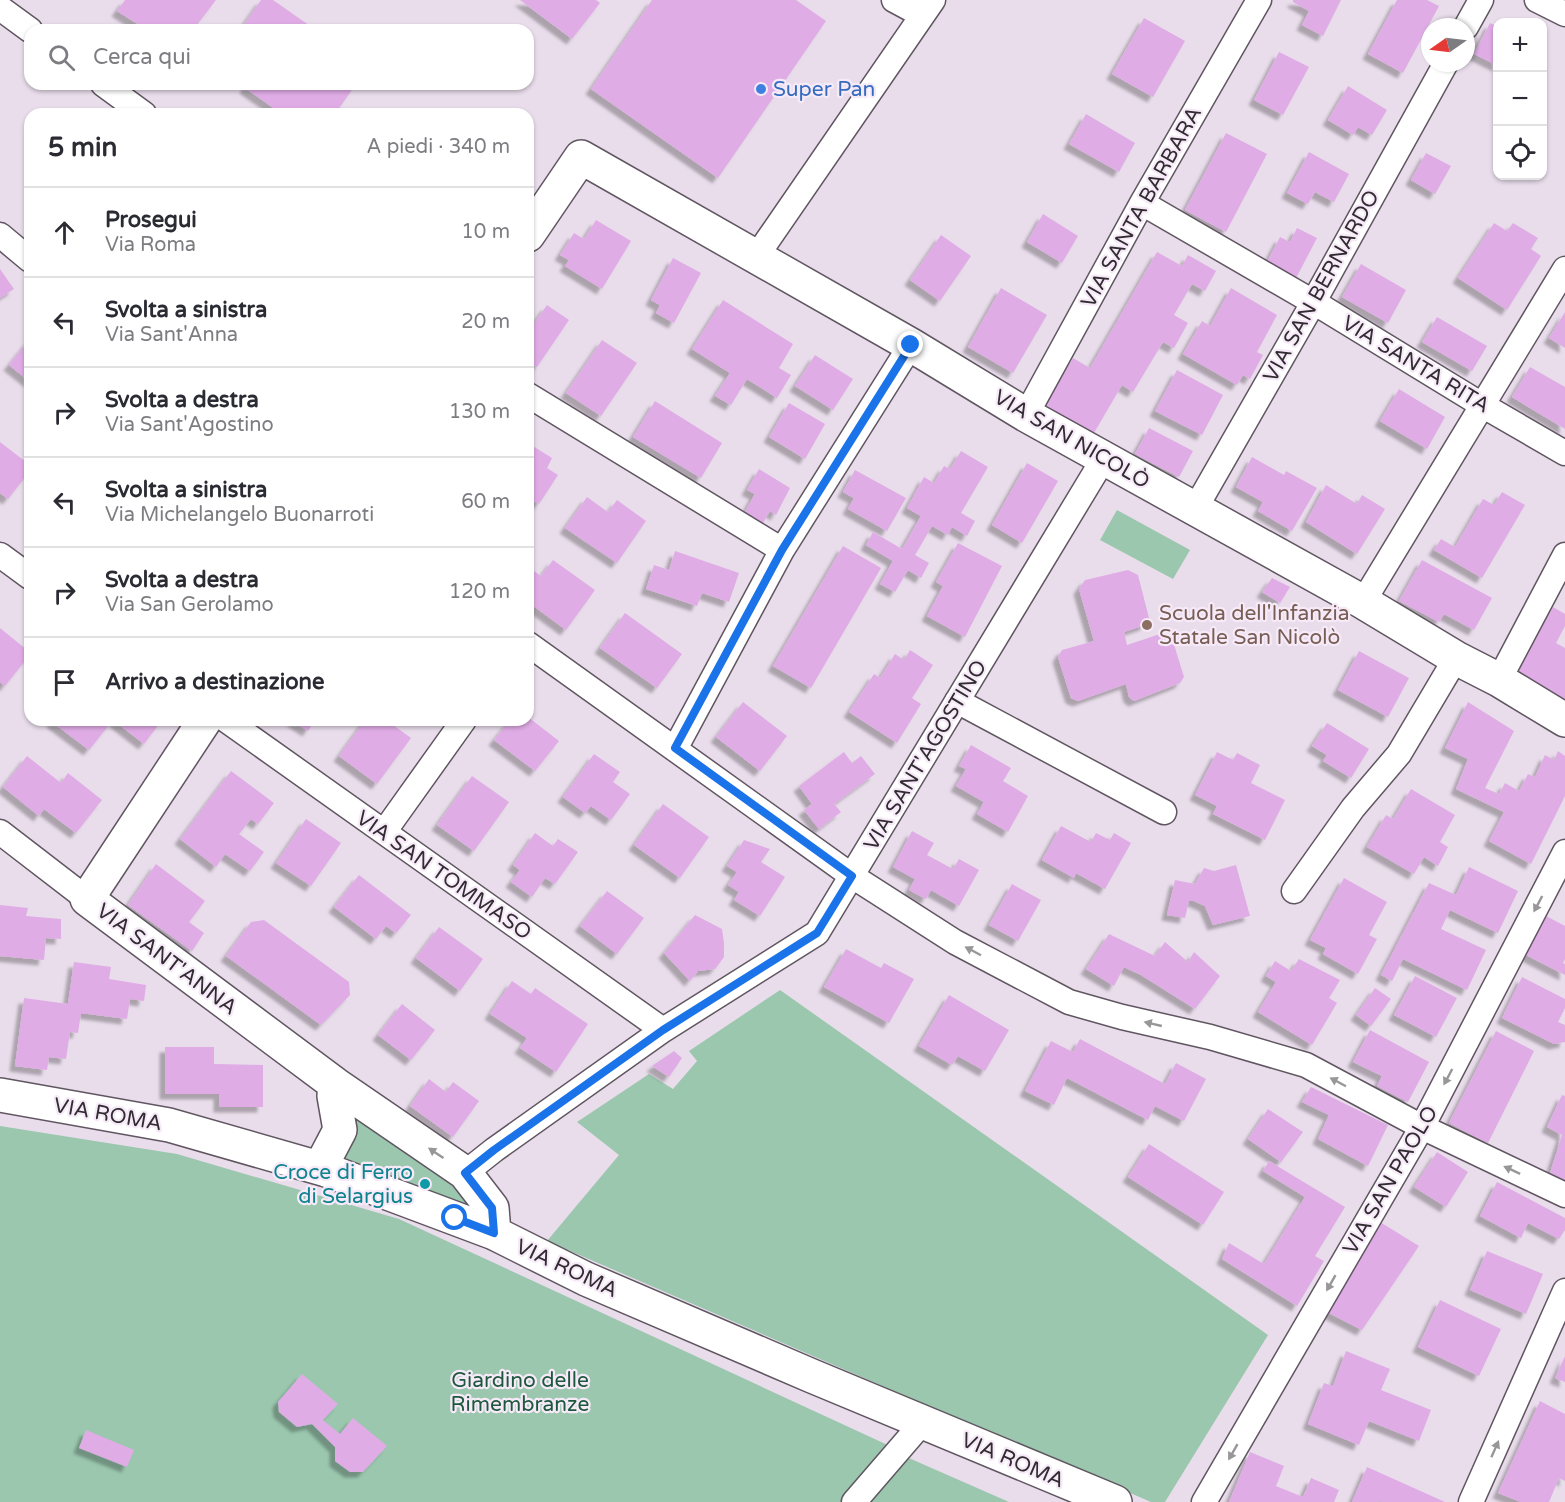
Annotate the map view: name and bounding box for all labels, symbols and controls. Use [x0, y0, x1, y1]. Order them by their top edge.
north arrow [1421, 18, 1475, 72]
map controls [1493, 18, 1547, 180]
button: + [1493, 18, 1547, 72]
search box [24, 24, 534, 90]
icon: search [45, 41, 78, 74]
text: Cerca qui [93, 44, 191, 70]
button: − [1493, 72, 1547, 126]
place label: Super Pan [773, 77, 875, 102]
marker: Super Pan [754, 82, 768, 96]
street label: VIA SANTA BARBARA [1076, 102, 1207, 312]
button: locate [1493, 126, 1547, 180]
text: 5 min [48, 132, 117, 163]
text: A piedi · 340 m [367, 135, 510, 159]
street label: VIA SAN BERNARDO [1258, 186, 1385, 387]
text: Prosegui [105, 207, 197, 233]
icon: ahead [48, 216, 81, 249]
text: 10 m [461, 220, 510, 244]
text: Via Roma [105, 233, 196, 257]
text: Svolta a sinistra [105, 297, 267, 323]
icon: left [48, 306, 81, 339]
text: 20 m [461, 310, 510, 334]
street label: VIA SANTA RITA [1337, 310, 1494, 418]
text: Via Sant'Anna [105, 323, 238, 347]
route end [897, 331, 923, 357]
street label: VIA SAN NICOLÒ [989, 385, 1154, 494]
text: Svolta a destra [105, 387, 259, 413]
icon: right [48, 396, 81, 429]
text: 130 m [449, 400, 510, 424]
text: Via Sant'Agostino [105, 413, 274, 437]
text: Svolta a sinistra [105, 477, 267, 503]
icon: left [48, 486, 81, 519]
text: 60 m [461, 490, 510, 514]
text: Via Michelangelo Buonarroti [105, 503, 374, 527]
text: Svolta a destra [105, 567, 259, 593]
icon: right [48, 576, 81, 609]
text: 120 m [449, 580, 510, 604]
text: Via San Gerolamo [105, 593, 274, 617]
place label: Scuola dell'Infanzia Statale San Nicolò [1159, 601, 1350, 650]
marker: Scuola dell'Infanzia Statale San Nicolò [1140, 618, 1154, 632]
street label: VIA SANT'AGOSTINO [859, 655, 992, 855]
icon: arrive [48, 666, 81, 699]
text: Arrivo a destinazione [105, 669, 324, 695]
street label: VIA SAN TOMMASO [351, 805, 536, 945]
one-way arrow [1533, 896, 1543, 913]
street label: VIA SANT'ANNA [91, 898, 242, 1020]
one-way arrow [965, 946, 982, 956]
one-way arrow [1143, 1019, 1162, 1029]
one-way arrow [1443, 1069, 1453, 1086]
one-way arrow [1329, 1077, 1346, 1087]
street label: VIA ROMA [52, 1093, 164, 1136]
street label: VIA SAN PAOLO [1338, 1102, 1443, 1259]
one-way arrow [428, 1148, 444, 1159]
place label: Croce di Ferro di Selargius [273, 1160, 413, 1209]
one-way arrow [1504, 1165, 1521, 1174]
marker: Croce di Ferro di Selargius [418, 1177, 432, 1191]
route start [441, 1204, 467, 1230]
street label: VIA ROMA [512, 1234, 622, 1303]
one-way arrow [1326, 1275, 1336, 1292]
park label: Giardino delle Rimembranze [451, 1368, 590, 1417]
street label: VIA ROMA [957, 1428, 1068, 1493]
one-way arrow [1490, 1440, 1499, 1457]
one-way arrow [1228, 1444, 1238, 1461]

